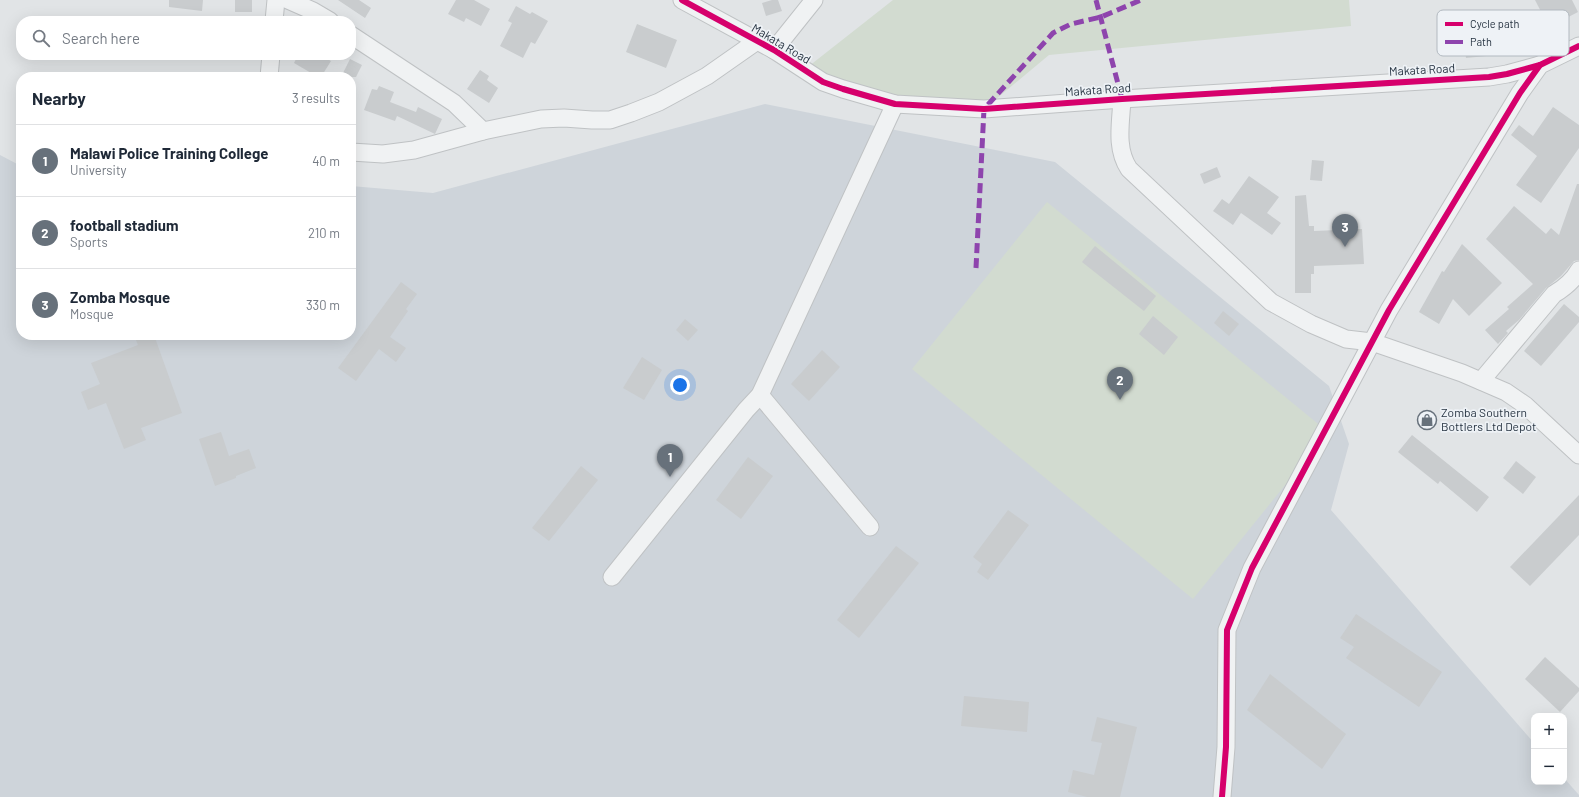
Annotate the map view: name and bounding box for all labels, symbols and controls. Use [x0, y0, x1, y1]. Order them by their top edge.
legend [1437, 10, 1569, 56]
search box [16, 16, 356, 60]
text: Cycle path [1470, 17, 1520, 30]
street label: Makata Road [750, 20, 813, 66]
icon: search [30, 27, 52, 49]
text: Search here [62, 29, 140, 47]
text: Path [1470, 35, 1492, 48]
street label: Makata Road [1389, 60, 1455, 78]
street label: Makata Road [1064, 80, 1131, 98]
text: Nearby [32, 88, 86, 108]
text: 3 results [292, 90, 340, 106]
text: Malawi Police Training College [70, 144, 269, 162]
text: 1 [43, 153, 47, 169]
text: 40 m [312, 153, 340, 169]
text: University [70, 162, 127, 178]
pin: 3 [1332, 214, 1358, 247]
text: football stadium [70, 216, 178, 234]
text: 2 [41, 225, 49, 241]
text: 210 m [308, 225, 340, 241]
text: Sports [70, 234, 108, 250]
text: Zomba Mosque [70, 288, 170, 306]
text: 3 [41, 297, 49, 313]
text: 330 m [306, 297, 340, 313]
text: Mosque [70, 306, 114, 322]
pin: 2 [1107, 367, 1133, 400]
your location [670, 375, 690, 395]
place label: Zomba Southern Bottlers Ltd Depot [1441, 405, 1536, 433]
shop icon: Zomba Southern Bottlers Ltd Depot [1416, 409, 1438, 431]
pin: 1 [657, 444, 683, 477]
map controls [1531, 713, 1567, 785]
button: + [1531, 713, 1567, 749]
button: − [1531, 749, 1567, 785]

